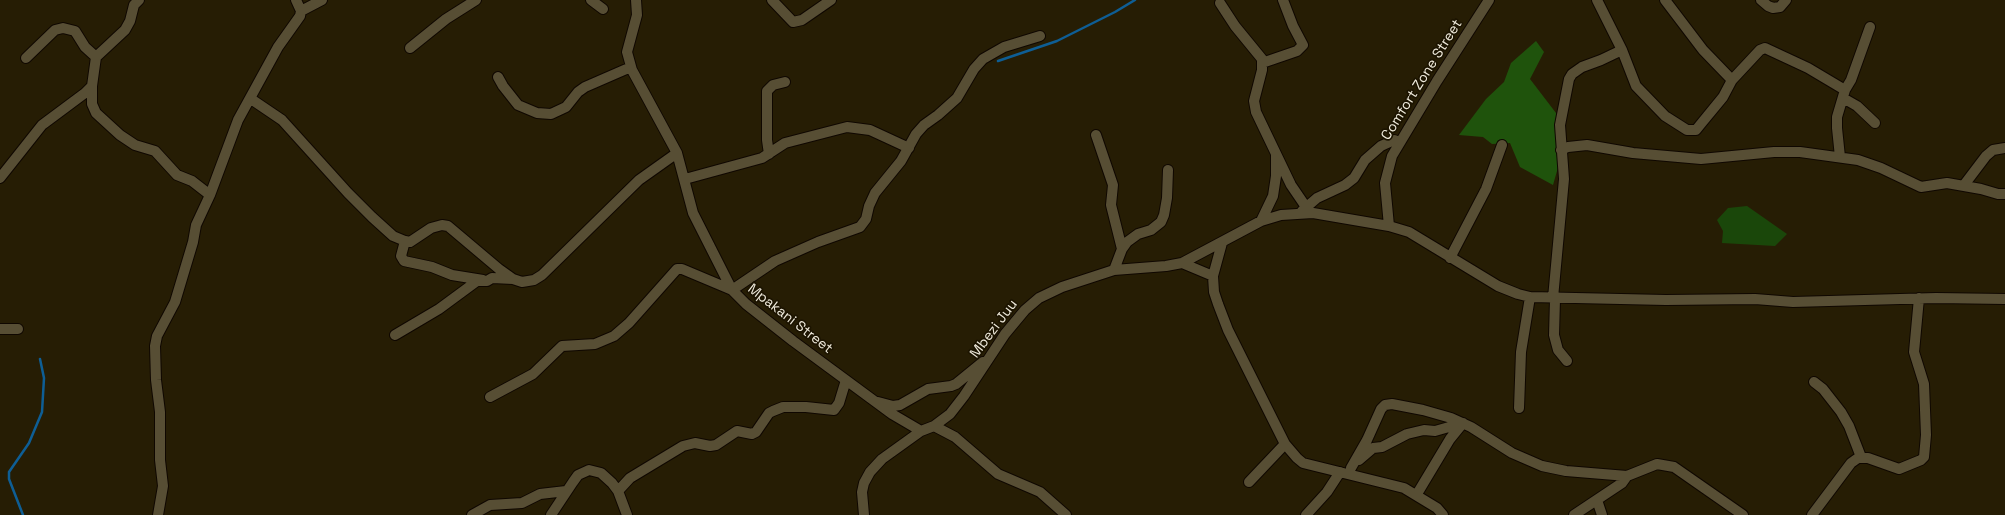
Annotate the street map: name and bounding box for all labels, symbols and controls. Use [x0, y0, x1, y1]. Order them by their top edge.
street label: Comfort Zone Street [1378, 17, 1466, 143]
street label: Mpakani Street [744, 281, 836, 357]
street label: Mbezi Juu [967, 297, 1021, 361]

